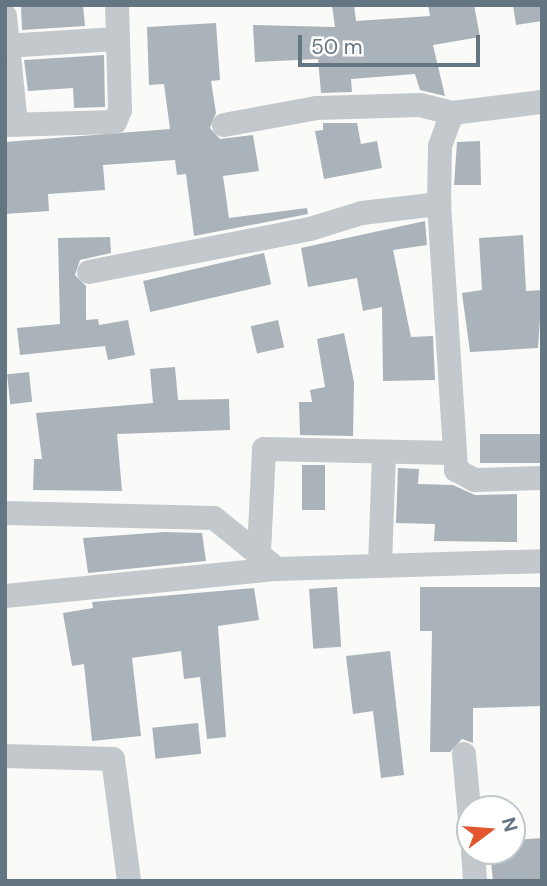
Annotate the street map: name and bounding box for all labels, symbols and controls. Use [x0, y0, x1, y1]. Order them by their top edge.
scale bar [302, 21, 484, 65]
text: 50 m [311, 33, 362, 61]
north arrow [456, 795, 526, 865]
text: N [496, 815, 524, 835]

